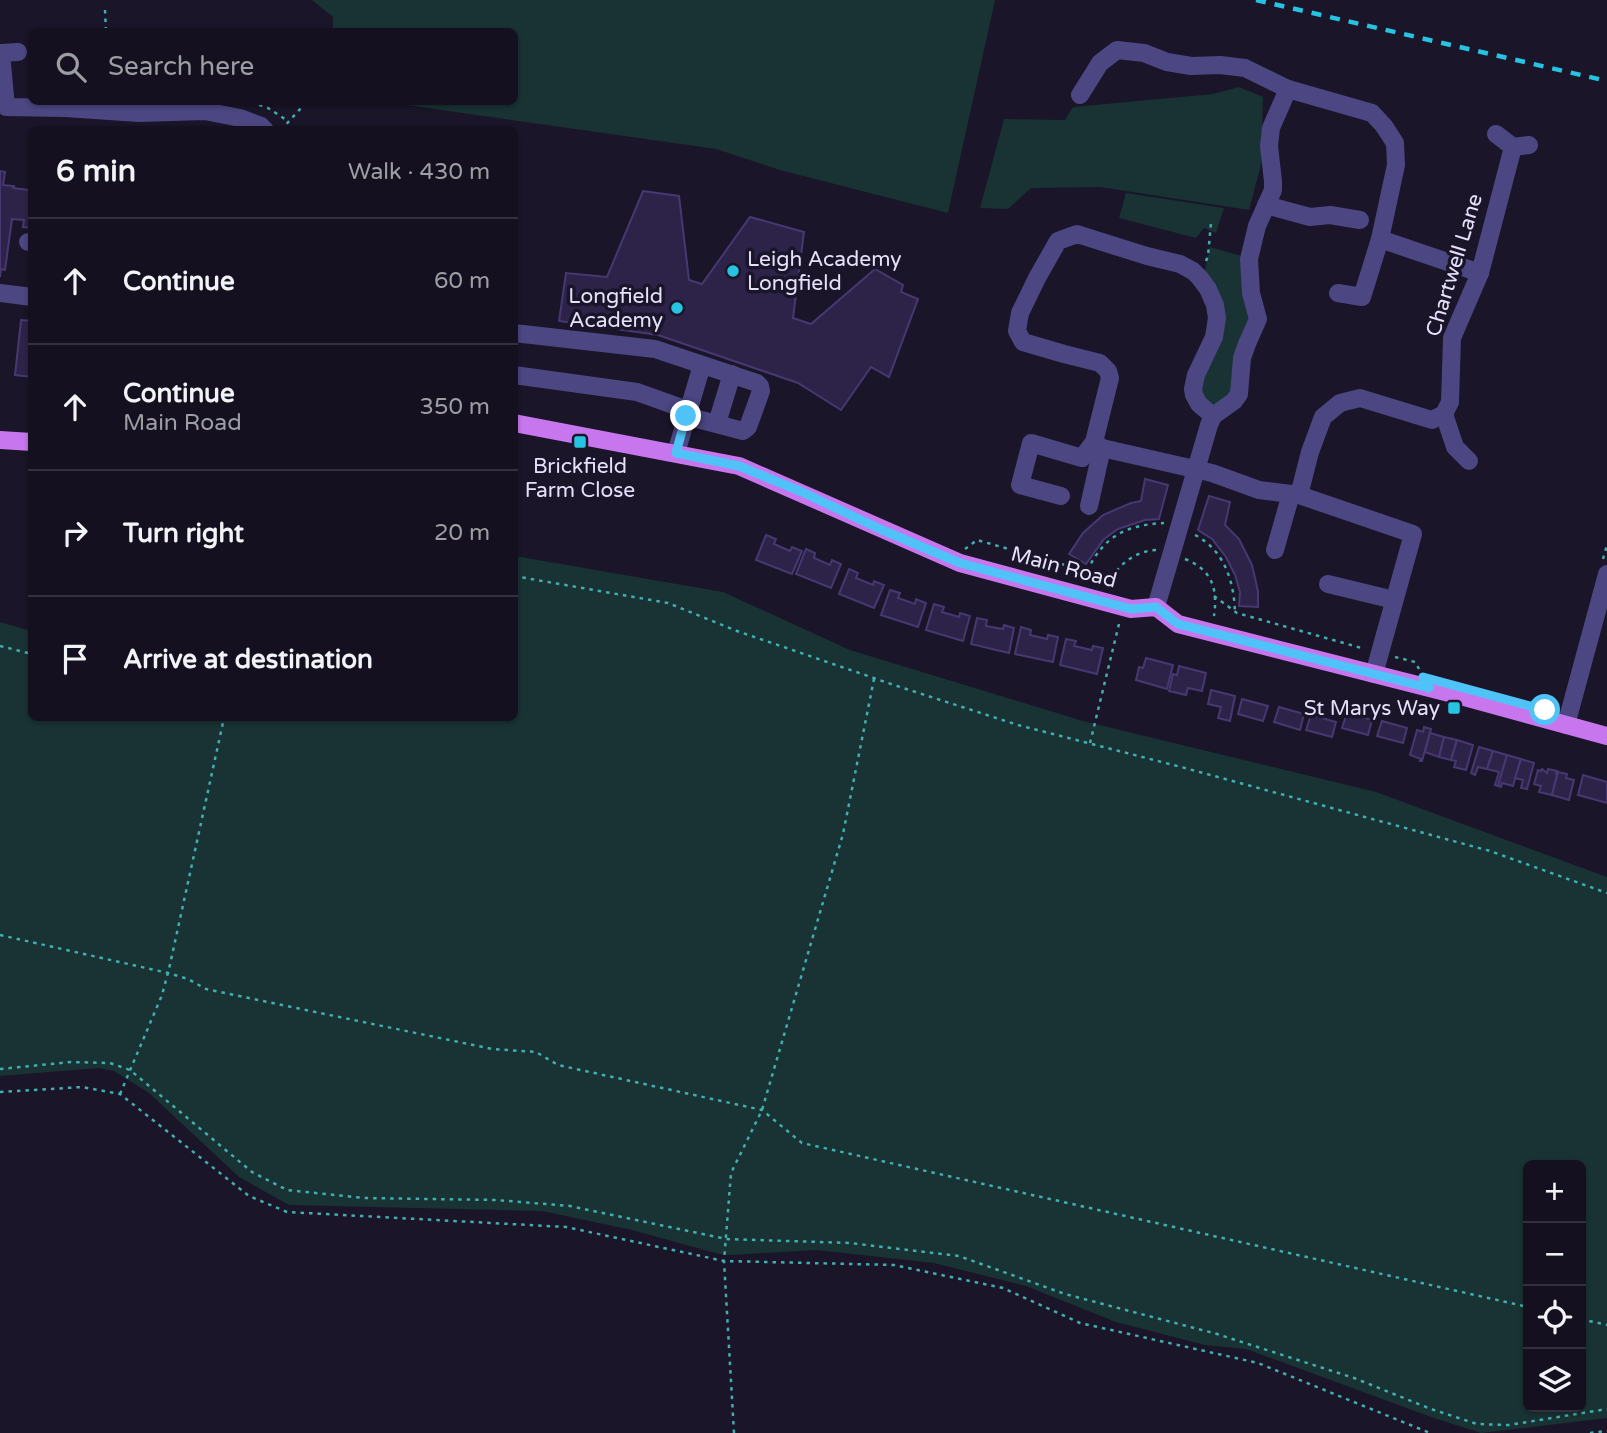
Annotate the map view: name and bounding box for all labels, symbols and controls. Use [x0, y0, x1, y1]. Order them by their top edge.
search box [28, 28, 518, 105]
icon: search [52, 48, 90, 86]
text: Search here [108, 51, 254, 82]
text: 6 min [56, 153, 136, 190]
text: Walk · 430 m [348, 158, 490, 186]
street label: Chartwell Lane [1421, 191, 1488, 340]
place label: Leigh Academy Longfield [747, 247, 902, 296]
icon: ahead [56, 262, 94, 300]
marker: Leigh Academy Longfield [725, 263, 741, 279]
text: Continue [123, 266, 235, 297]
text: 60 m [434, 267, 490, 295]
place label: Longfield Academy [568, 284, 663, 333]
marker: Longfield Academy [669, 300, 685, 316]
text: Continue [123, 378, 235, 409]
icon: ahead [56, 388, 94, 426]
text: 350 m [420, 393, 490, 421]
route end [670, 400, 701, 431]
text: Main Road [123, 409, 242, 437]
marker: Brickfield Farm Close [572, 434, 588, 450]
place label: Brickfield Farm Close [525, 454, 635, 503]
icon: right [56, 514, 94, 552]
text: Turn right [123, 518, 244, 549]
text: 20 m [434, 519, 490, 547]
street label: Main Road [1008, 541, 1119, 594]
icon: arrive [56, 640, 94, 678]
text: Arrive at destination [123, 644, 373, 675]
route start [1529, 694, 1560, 725]
place label: St Marys Way [1304, 696, 1440, 721]
marker: St Marys Way [1446, 700, 1462, 716]
map controls [1523, 1160, 1586, 1412]
button: + [1523, 1160, 1586, 1223]
button: − [1523, 1223, 1586, 1286]
button: locate [1523, 1286, 1586, 1349]
button: layers [1523, 1349, 1586, 1412]

